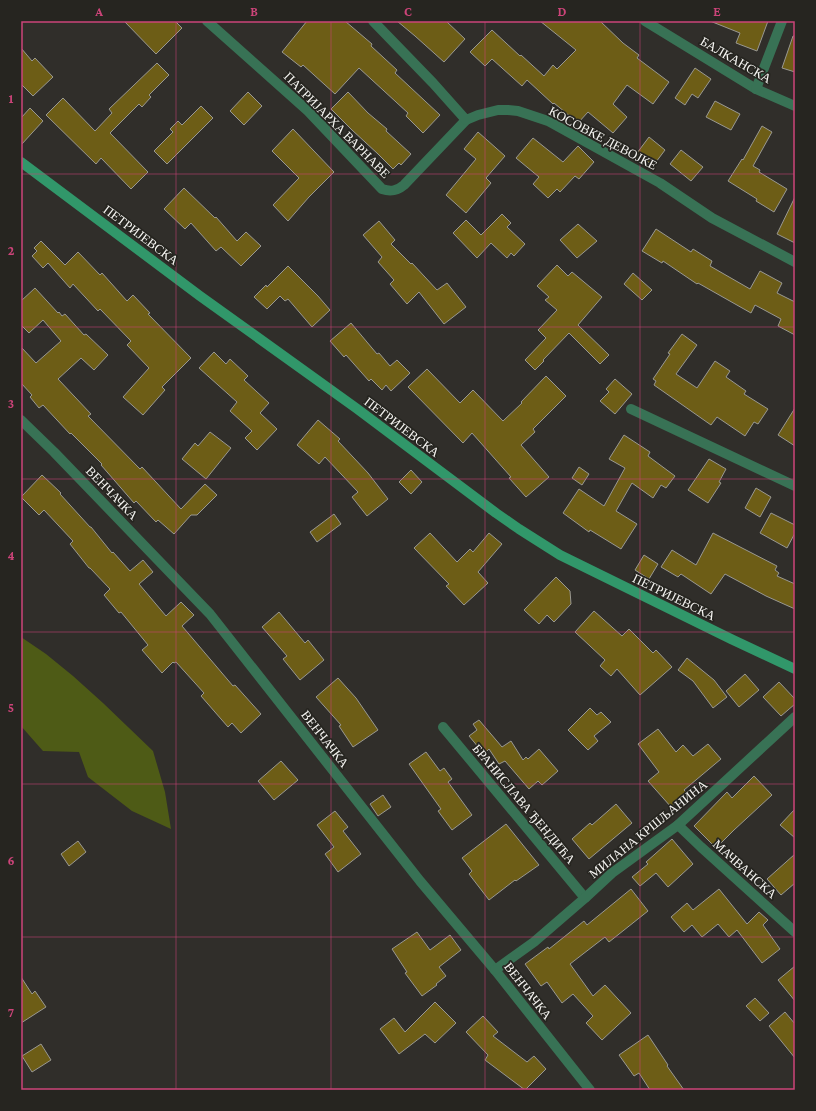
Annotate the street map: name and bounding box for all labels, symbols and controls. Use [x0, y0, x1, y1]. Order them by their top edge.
text: A [94, 4, 103, 19]
text: B [250, 4, 258, 19]
text: C [404, 4, 412, 19]
text: D [558, 4, 567, 19]
text: E [713, 4, 721, 19]
street label: БАЛКАНСКА [698, 34, 775, 87]
street label: ПАТРИЈАРХА ВАРНАВЕ [281, 69, 393, 181]
text: 1 [9, 91, 14, 106]
street label: КОСОВКЕ ДЕВОЈКЕ [546, 103, 660, 173]
street label: ПЕТРИЈЕВСКА [100, 202, 182, 269]
text: 2 [8, 243, 15, 258]
street label: ПЕТРИЈЕВСКА [361, 394, 443, 461]
text: 3 [8, 396, 14, 411]
street label: ВЕНЧАЧКА [83, 463, 142, 523]
text: 4 [7, 548, 15, 563]
street label: ПЕТРИЈЕВСКА [630, 570, 718, 624]
text: 5 [8, 700, 14, 715]
street label: ВЕНЧАЧКА [298, 707, 352, 771]
street label: БРАНИСЛАВА ЂЕНДИЋА [469, 741, 579, 867]
street label: МИЛАНА КРШЉАНИНА [586, 776, 711, 881]
street label: МАЧВАНСКА [710, 836, 780, 902]
text: 6 [7, 853, 15, 868]
street label: ВЕНЧАЧКА [501, 959, 555, 1023]
text: 7 [8, 1005, 14, 1020]

